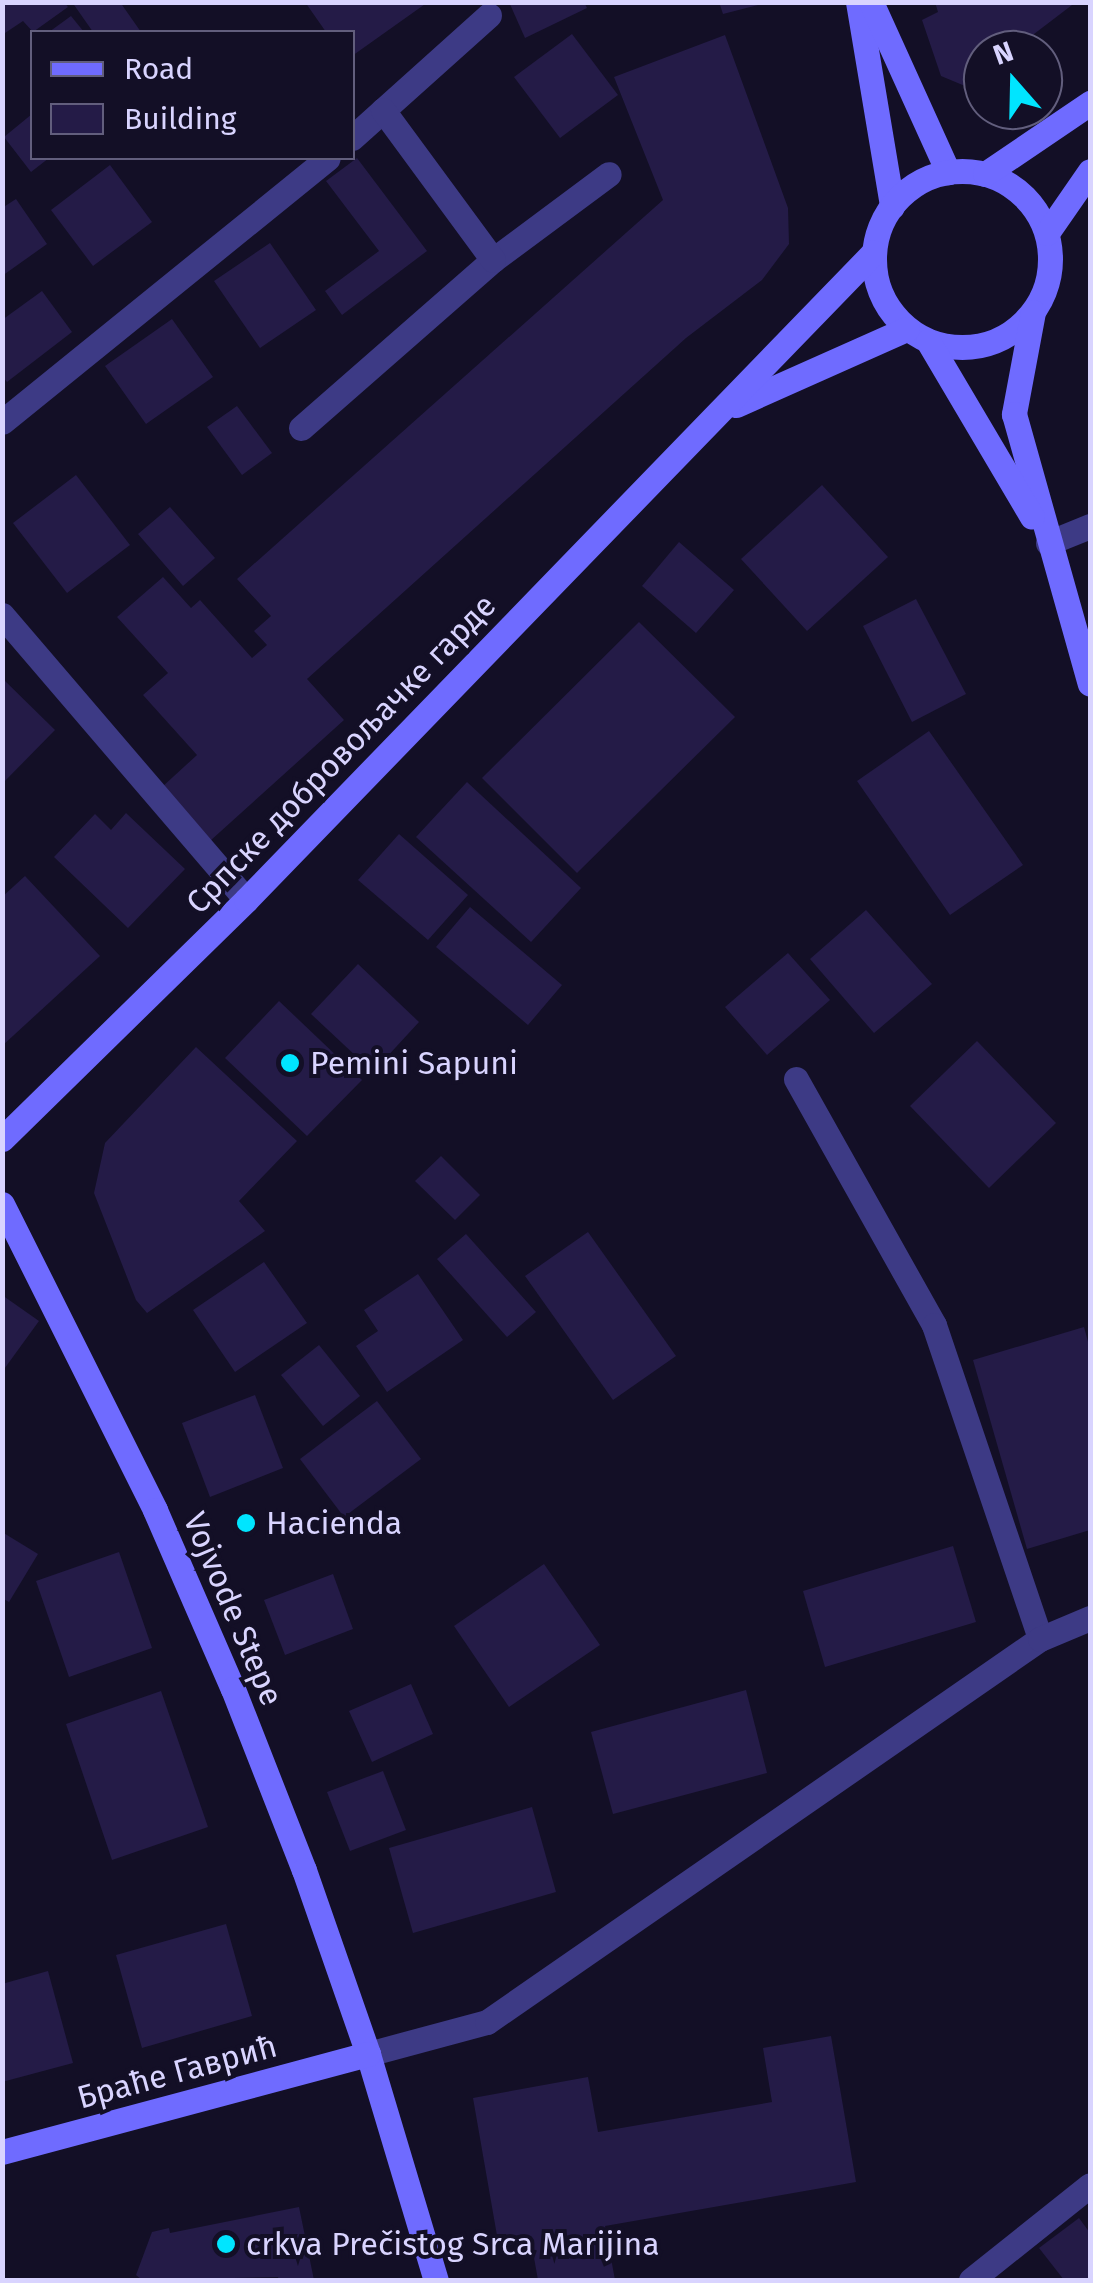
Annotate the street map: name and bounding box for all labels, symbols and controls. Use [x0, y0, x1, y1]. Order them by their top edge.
legend [30, 30, 355, 160]
north arrow [963, 30, 1063, 130]
text: N [989, 35, 1018, 72]
text: Road [124, 51, 193, 87]
text: Building [124, 101, 236, 137]
street label: Српске добровољачке гарде [178, 586, 504, 922]
place label: Pemini Sapuni [310, 1044, 518, 1082]
marker: Pemini Sapuni [279, 1052, 301, 1074]
place label: Hacienda [266, 1504, 402, 1542]
street label: Vojvode Stepe [175, 1507, 291, 1711]
marker: Hacienda [235, 1512, 257, 1534]
street label: Браће Гаврић [73, 2027, 281, 2117]
place label: crkva Prečistog Srca Marijina [246, 2225, 660, 2263]
marker: crkva Prečistog Srca Marijina [215, 2233, 237, 2255]

